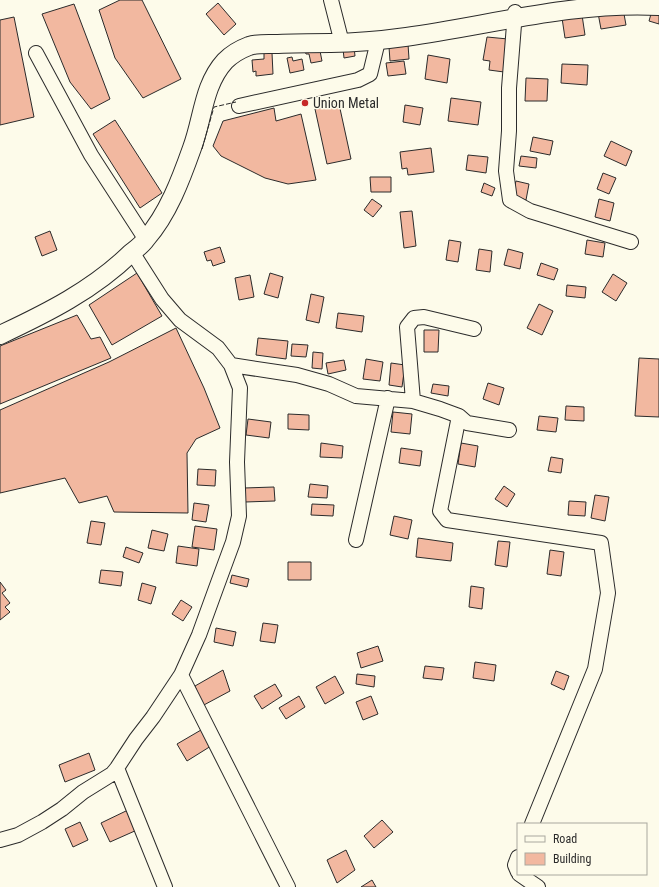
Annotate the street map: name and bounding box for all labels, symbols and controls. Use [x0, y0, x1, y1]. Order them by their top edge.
place label: Union Metal [313, 95, 379, 111]
marker: Union Metal [300, 98, 310, 108]
legend [517, 823, 647, 875]
text: Road [553, 832, 577, 846]
text: Building [553, 852, 591, 866]

